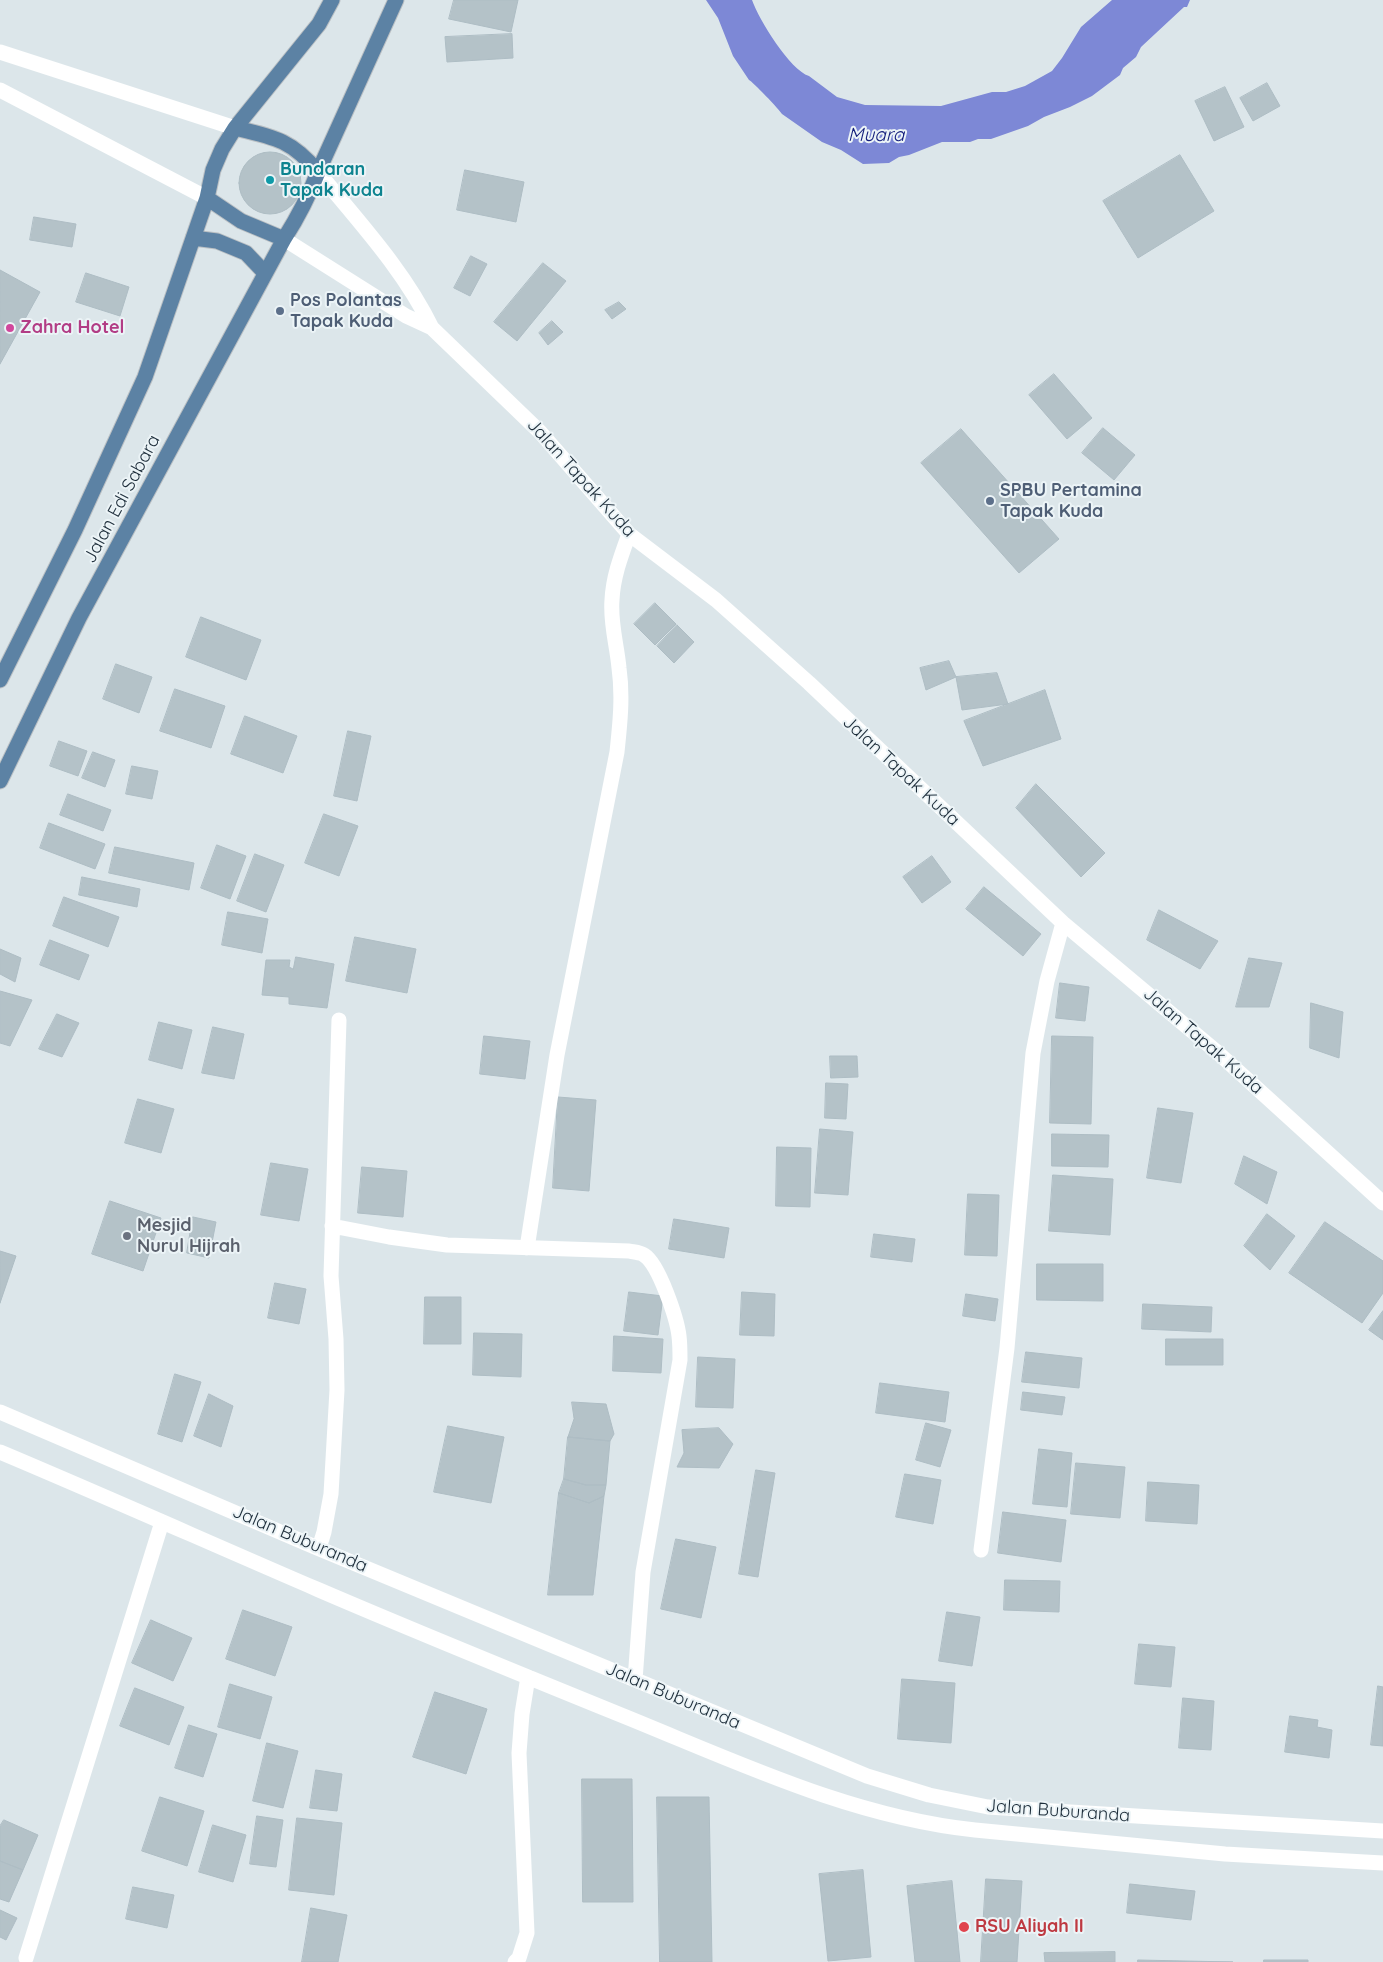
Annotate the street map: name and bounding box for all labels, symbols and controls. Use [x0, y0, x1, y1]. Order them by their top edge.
water label: Muara [848, 124, 904, 146]
place label: Bundaran Tapak Kuda [280, 159, 383, 202]
marker: Bundaran Tapak Kuda [264, 174, 276, 186]
place label: Pos Polantas Tapak Kuda [290, 290, 402, 332]
marker: Pos Polantas Tapak Kuda [274, 305, 286, 317]
place label: Zahra Hotel [20, 317, 124, 339]
marker: Zahra Hotel [4, 322, 16, 334]
street label: Jalan Tapak Kuda [522, 414, 640, 542]
street label: Jalan Edi Sabara [79, 431, 165, 567]
place label: SPBU Pertamina Tapak Kuda [1000, 480, 1142, 522]
marker: SPBU Pertamina Tapak Kuda [984, 495, 996, 507]
street label: Jalan Tapak Kuda [838, 711, 964, 831]
street label: Jalan Tapak Kuda [1139, 983, 1267, 1099]
place label: Mesjid Nurul Hijrah [137, 1215, 241, 1258]
marker: Mesjid Nurul Hijrah [121, 1230, 133, 1242]
street label: Jalan Buburanda [229, 1501, 371, 1577]
street label: Jalan Buburanda [602, 1658, 744, 1734]
street label: Jalan Buburanda [985, 1795, 1131, 1827]
place label: RSU Aliyah II [975, 1916, 1084, 1938]
marker: RSU Aliyah II [957, 1920, 971, 1934]

